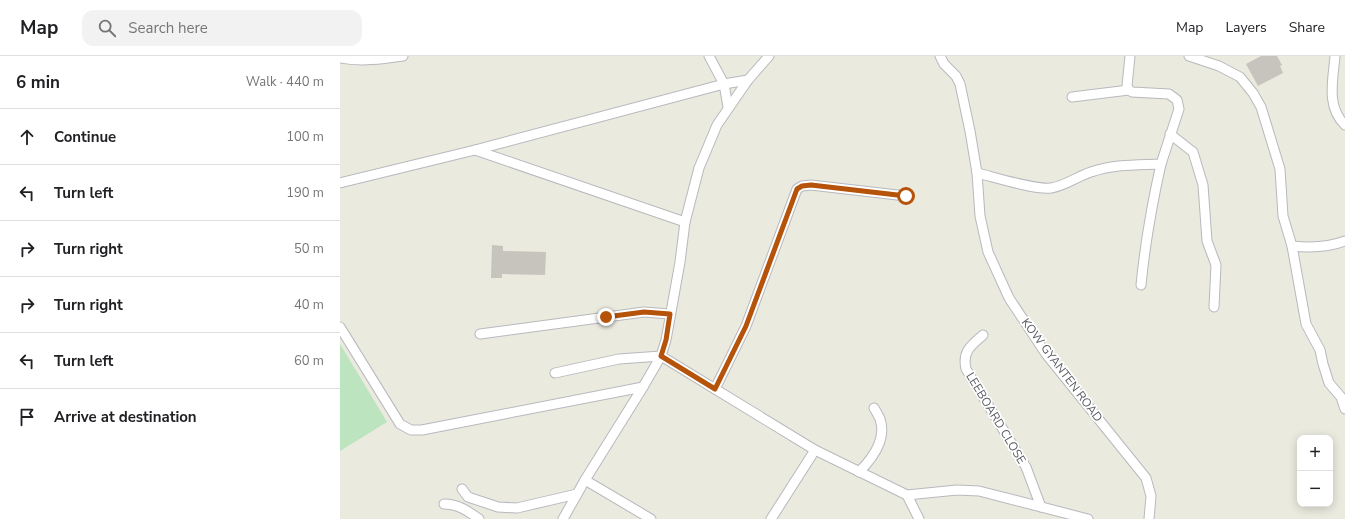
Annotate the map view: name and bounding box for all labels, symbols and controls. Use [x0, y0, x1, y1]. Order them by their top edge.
search box [82, 10, 362, 46]
text: Map [20, 15, 58, 41]
icon: search [96, 17, 118, 39]
text: Search here [128, 18, 208, 38]
text: Map [1176, 18, 1203, 37]
text: Layers [1225, 18, 1267, 37]
text: Share [1289, 18, 1325, 37]
text: 6 min [16, 71, 60, 94]
text: Walk · 440 m [246, 73, 324, 91]
icon: ahead [16, 126, 38, 148]
text: Continue [54, 127, 116, 147]
text: 100 m [286, 128, 324, 146]
icon: left [16, 182, 38, 204]
text: Turn left [54, 183, 113, 203]
text: 190 m [286, 184, 324, 202]
route start [897, 187, 915, 205]
icon: right [16, 238, 38, 260]
text: Turn right [54, 239, 123, 259]
text: 50 m [294, 240, 324, 258]
icon: right [16, 294, 38, 316]
text: Turn right [54, 295, 123, 315]
text: 40 m [294, 296, 324, 314]
route end [597, 308, 615, 326]
street label: KOW GYANTEN ROAD [1018, 315, 1106, 425]
icon: left [16, 350, 38, 372]
text: Turn left [54, 351, 113, 371]
text: 60 m [294, 352, 324, 370]
street label: LEEBOARD CLOSE [962, 369, 1030, 467]
icon: arrive [16, 406, 38, 428]
text: Arrive at destination [54, 407, 197, 427]
map controls [1297, 435, 1333, 507]
button: + [1297, 435, 1333, 471]
button: − [1297, 471, 1333, 507]

